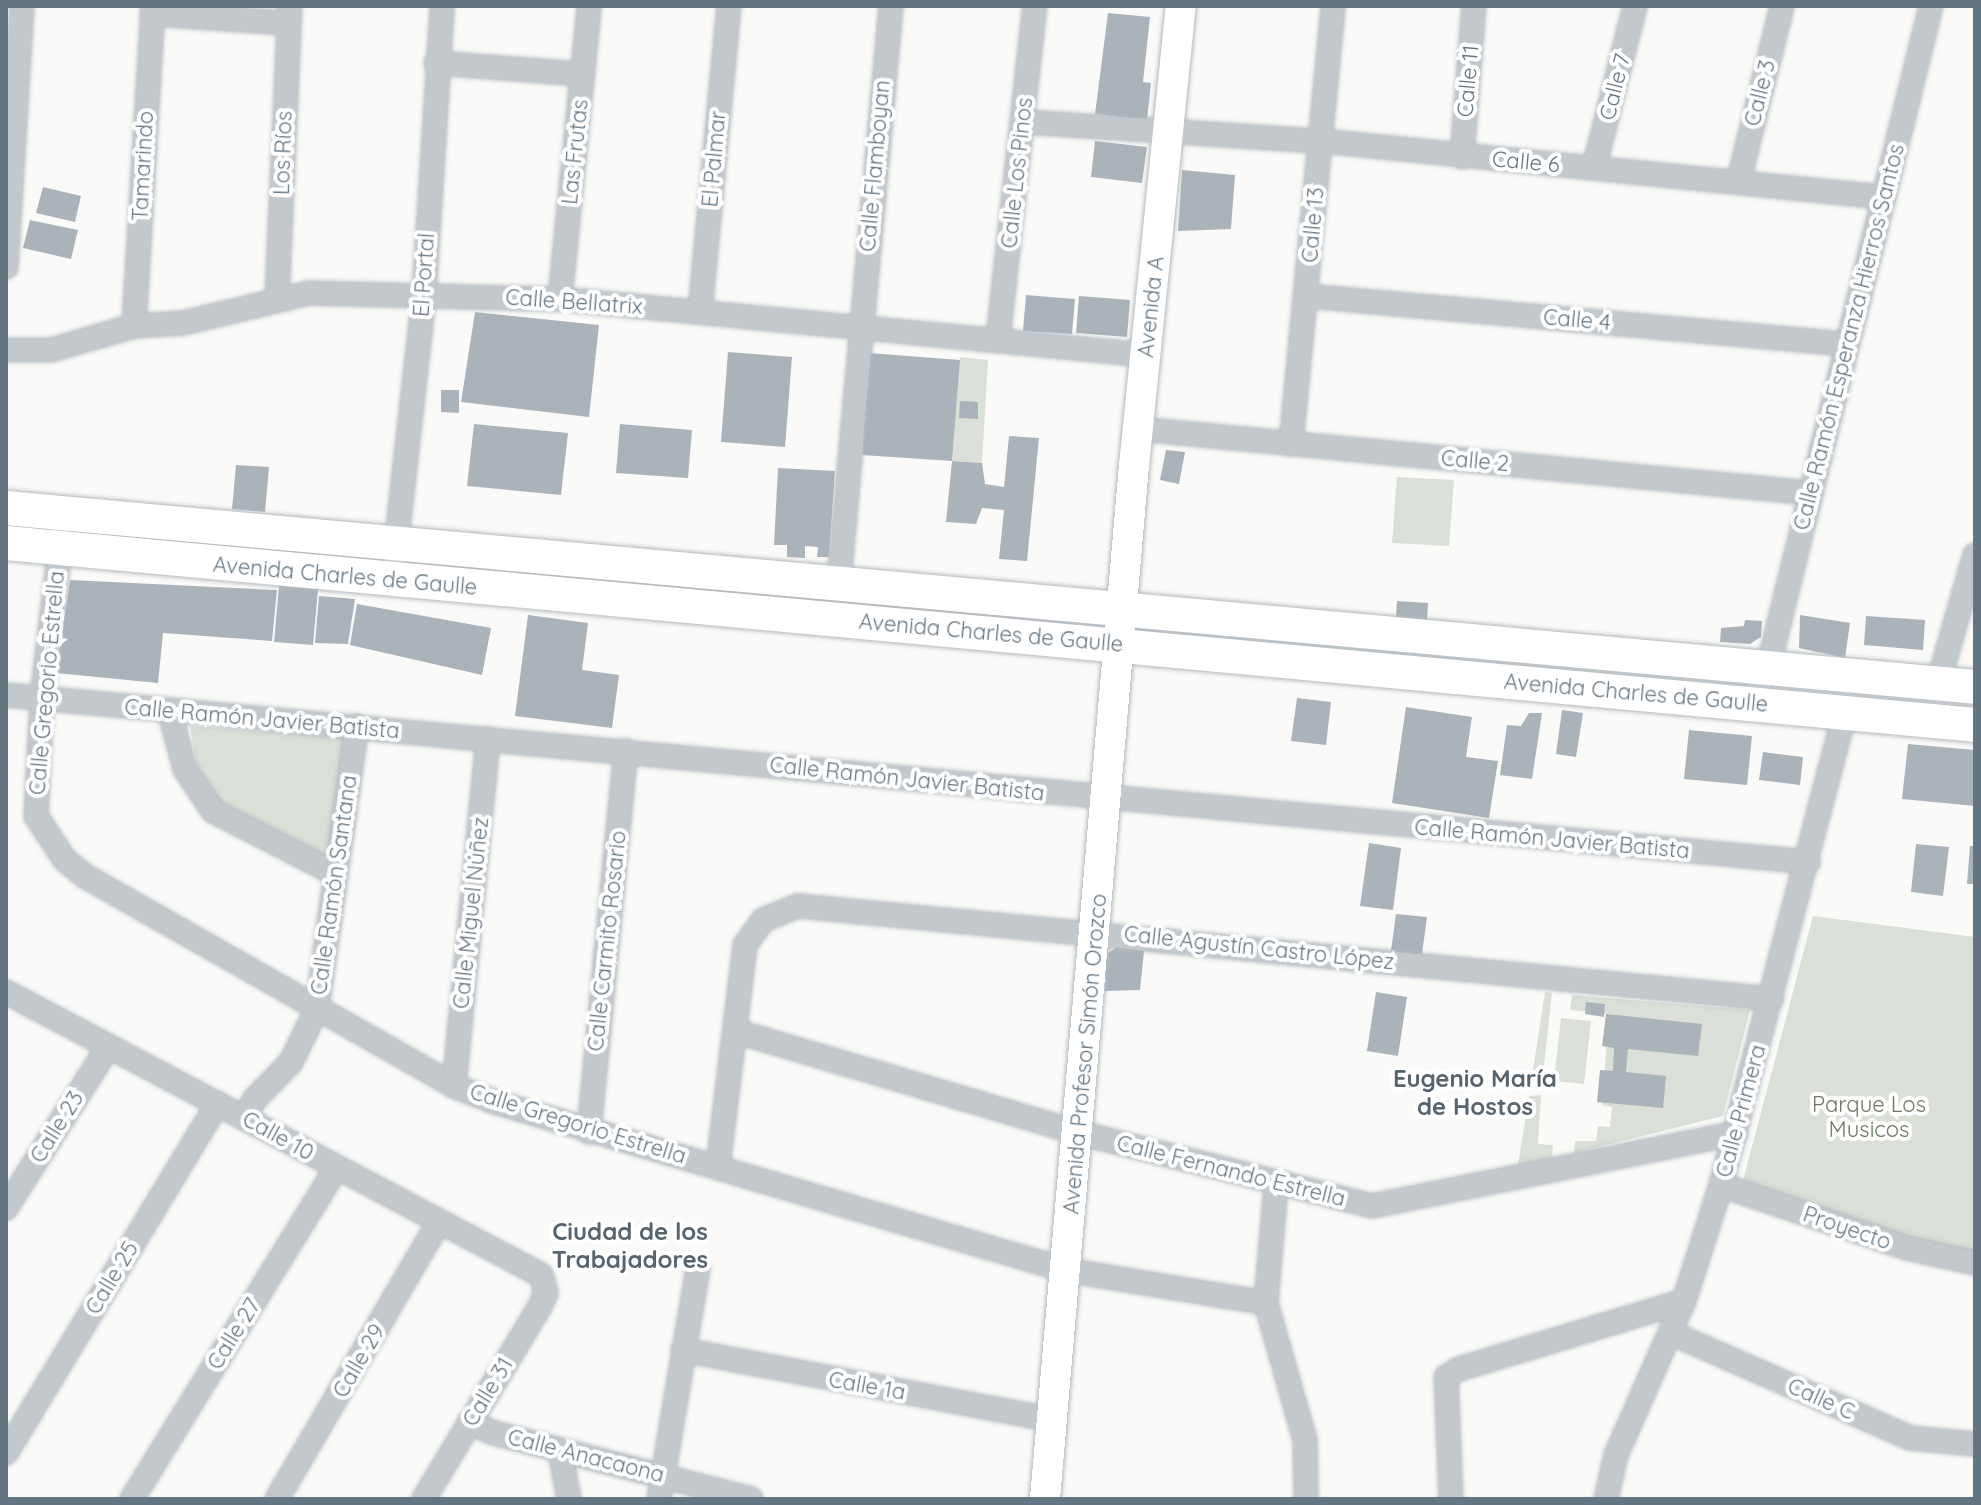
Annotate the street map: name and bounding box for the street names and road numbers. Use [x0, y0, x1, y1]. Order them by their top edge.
street label: Calle 11 [1452, 44, 1484, 118]
street label: Calle 7 [1594, 51, 1636, 123]
street label: Calle 3 [1739, 57, 1781, 129]
street label: Calle Flamboyan [854, 79, 896, 253]
street label: Calle Los Pinos [996, 96, 1038, 250]
street label: Las Frutas [556, 98, 594, 206]
street label: Tamarindo [127, 110, 159, 222]
street label: Los Ríos [268, 110, 298, 196]
street label: El Palmar [697, 110, 731, 208]
street label: Calle Ramón Esperanza Hierros Santos [1788, 141, 1910, 533]
street label: Calle 6 [1491, 146, 1561, 178]
street label: Calle 13 [1297, 186, 1329, 264]
street label: El Portal [408, 232, 440, 318]
street label: Avenida A [1133, 255, 1169, 359]
street label: Calle Bellatrix [504, 284, 644, 320]
street label: Calle 4 [1542, 304, 1612, 336]
street label: Calle 2 [1440, 445, 1510, 477]
street label: Avenida Charles de Gaulle [212, 551, 478, 601]
street label: Calle Gregorio Estrella [24, 570, 70, 796]
street label: Avenida Charles de Gaulle [858, 608, 1124, 658]
street label: Avenida Charles de Gaulle [1503, 668, 1769, 718]
street label: Calle Ramón Javier Batista [123, 694, 401, 744]
street label: Calle Ramón Javier Batista [768, 751, 1046, 807]
street label: Calle Ramón Santana [306, 773, 362, 997]
street label: Calle Ramón Javier Batista [1413, 814, 1691, 864]
street label: Calle Miguel Núñez [448, 816, 494, 1010]
street label: Calle Carmito Rosario [582, 829, 632, 1053]
street label: Avenida Profesor Simón Orozco [1058, 893, 1112, 1215]
street label: Calle Agustín Castro López [1123, 921, 1395, 975]
street label: Calle Primera [1711, 1042, 1771, 1180]
street label: Calle Gregorio Estrella [467, 1079, 689, 1169]
street label: Calle 23 [25, 1086, 89, 1168]
street label: Calle 10 [238, 1106, 318, 1166]
street label: Calle Fernando Estrella [1114, 1130, 1348, 1212]
street label: Proyecto [1800, 1201, 1894, 1255]
street label: Calle 25 [80, 1237, 144, 1319]
street label: Calle 27 [202, 1293, 266, 1375]
street label: Calle 29 [327, 1320, 391, 1402]
street label: Calle 31 [457, 1353, 519, 1431]
street label: Calle 1a [827, 1366, 907, 1406]
street label: Calle C [1783, 1373, 1859, 1425]
street label: Calle Anacaona [505, 1424, 667, 1488]

